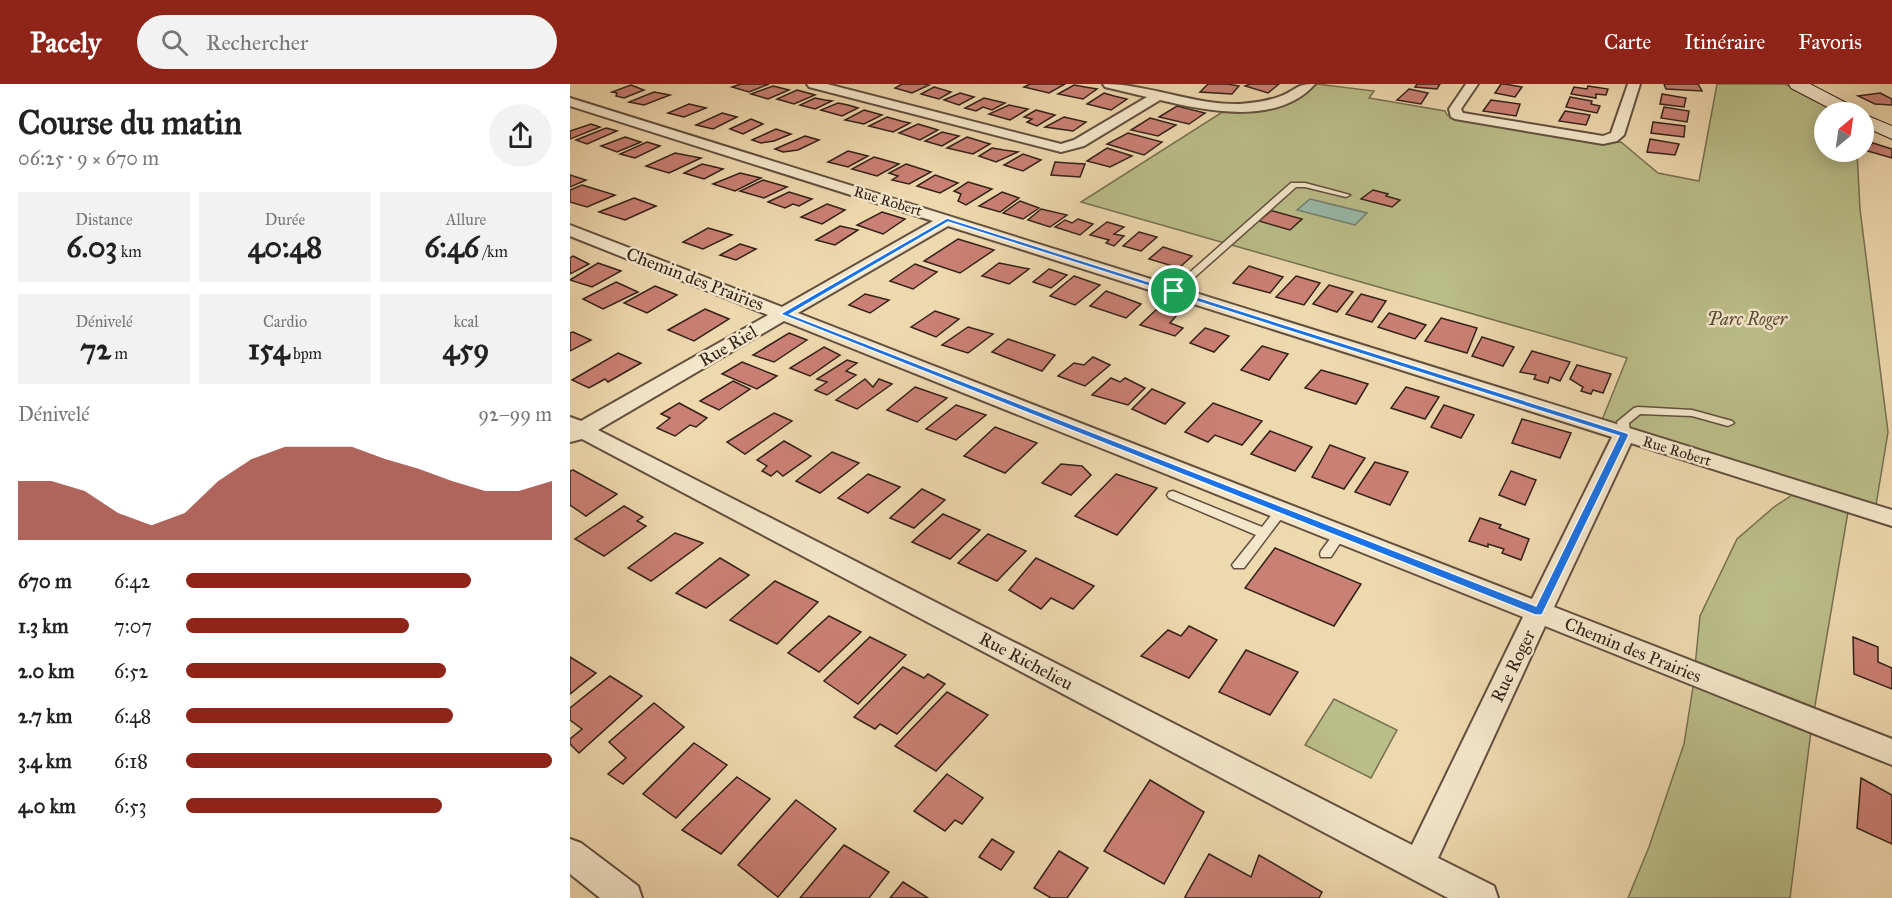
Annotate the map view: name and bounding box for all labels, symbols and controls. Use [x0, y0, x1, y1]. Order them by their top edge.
search box [137, 15, 557, 69]
text: Pacely [30, 25, 101, 60]
icon: search [158, 26, 191, 59]
text: Rechercher [206, 29, 308, 56]
text: Carte [1604, 29, 1651, 55]
text: Itinéraire [1684, 29, 1765, 55]
text: Favoris [1798, 29, 1862, 55]
north arrow [1814, 102, 1874, 162]
map controls [1814, 102, 1874, 162]
text: Course du matin [18, 103, 242, 143]
button: share [489, 104, 552, 167]
text: 06:25 · 9 × 670 m [18, 146, 159, 170]
street label: Rue Robert [852, 182, 925, 220]
text: Distance [75, 210, 133, 229]
text: Durée [265, 210, 305, 229]
text: Allure [446, 210, 486, 229]
text: 6.03 [66, 229, 117, 265]
text: 40:48 [248, 229, 322, 265]
text: 6:46 [424, 229, 479, 265]
text: km [117, 242, 142, 261]
text: /km [479, 242, 508, 261]
street label: Chemin des Prairies [623, 243, 767, 315]
pin [1148, 265, 1199, 316]
icon: arrive [1157, 274, 1190, 307]
park label: Parc Roger [1707, 308, 1788, 330]
text: Dénivelé [75, 312, 133, 331]
text: Cardio [263, 312, 307, 331]
text: kcal [453, 312, 479, 331]
street label: Rue Riel [695, 321, 761, 371]
text: 72 [80, 331, 111, 367]
text: 154 [248, 331, 289, 367]
text: 459 [443, 331, 489, 367]
text: m [111, 344, 128, 363]
text: bpm [289, 344, 322, 363]
text: Dénivelé [18, 402, 90, 426]
text: 92–99 m [478, 402, 552, 426]
street label: Rue Robert [1641, 432, 1714, 470]
text: 670 m [18, 569, 72, 593]
text: 6:42 [114, 569, 150, 593]
street label: Chemin des Prairies [1561, 613, 1705, 687]
text: 1.3 km [18, 614, 68, 638]
text: 7:07 [114, 614, 152, 638]
street label: Rue Roger [1486, 626, 1541, 706]
street label: Rue Richelieu [975, 627, 1077, 695]
text: 2.0 km [18, 659, 74, 683]
text: 6:52 [114, 659, 148, 683]
text: 2.7 km [18, 704, 72, 728]
text: 6:48 [114, 704, 151, 728]
text: 3.4 km [18, 749, 72, 773]
text: 6:18 [114, 749, 148, 773]
text: 4.0 km [18, 794, 76, 818]
text: 6:53 [114, 794, 147, 818]

